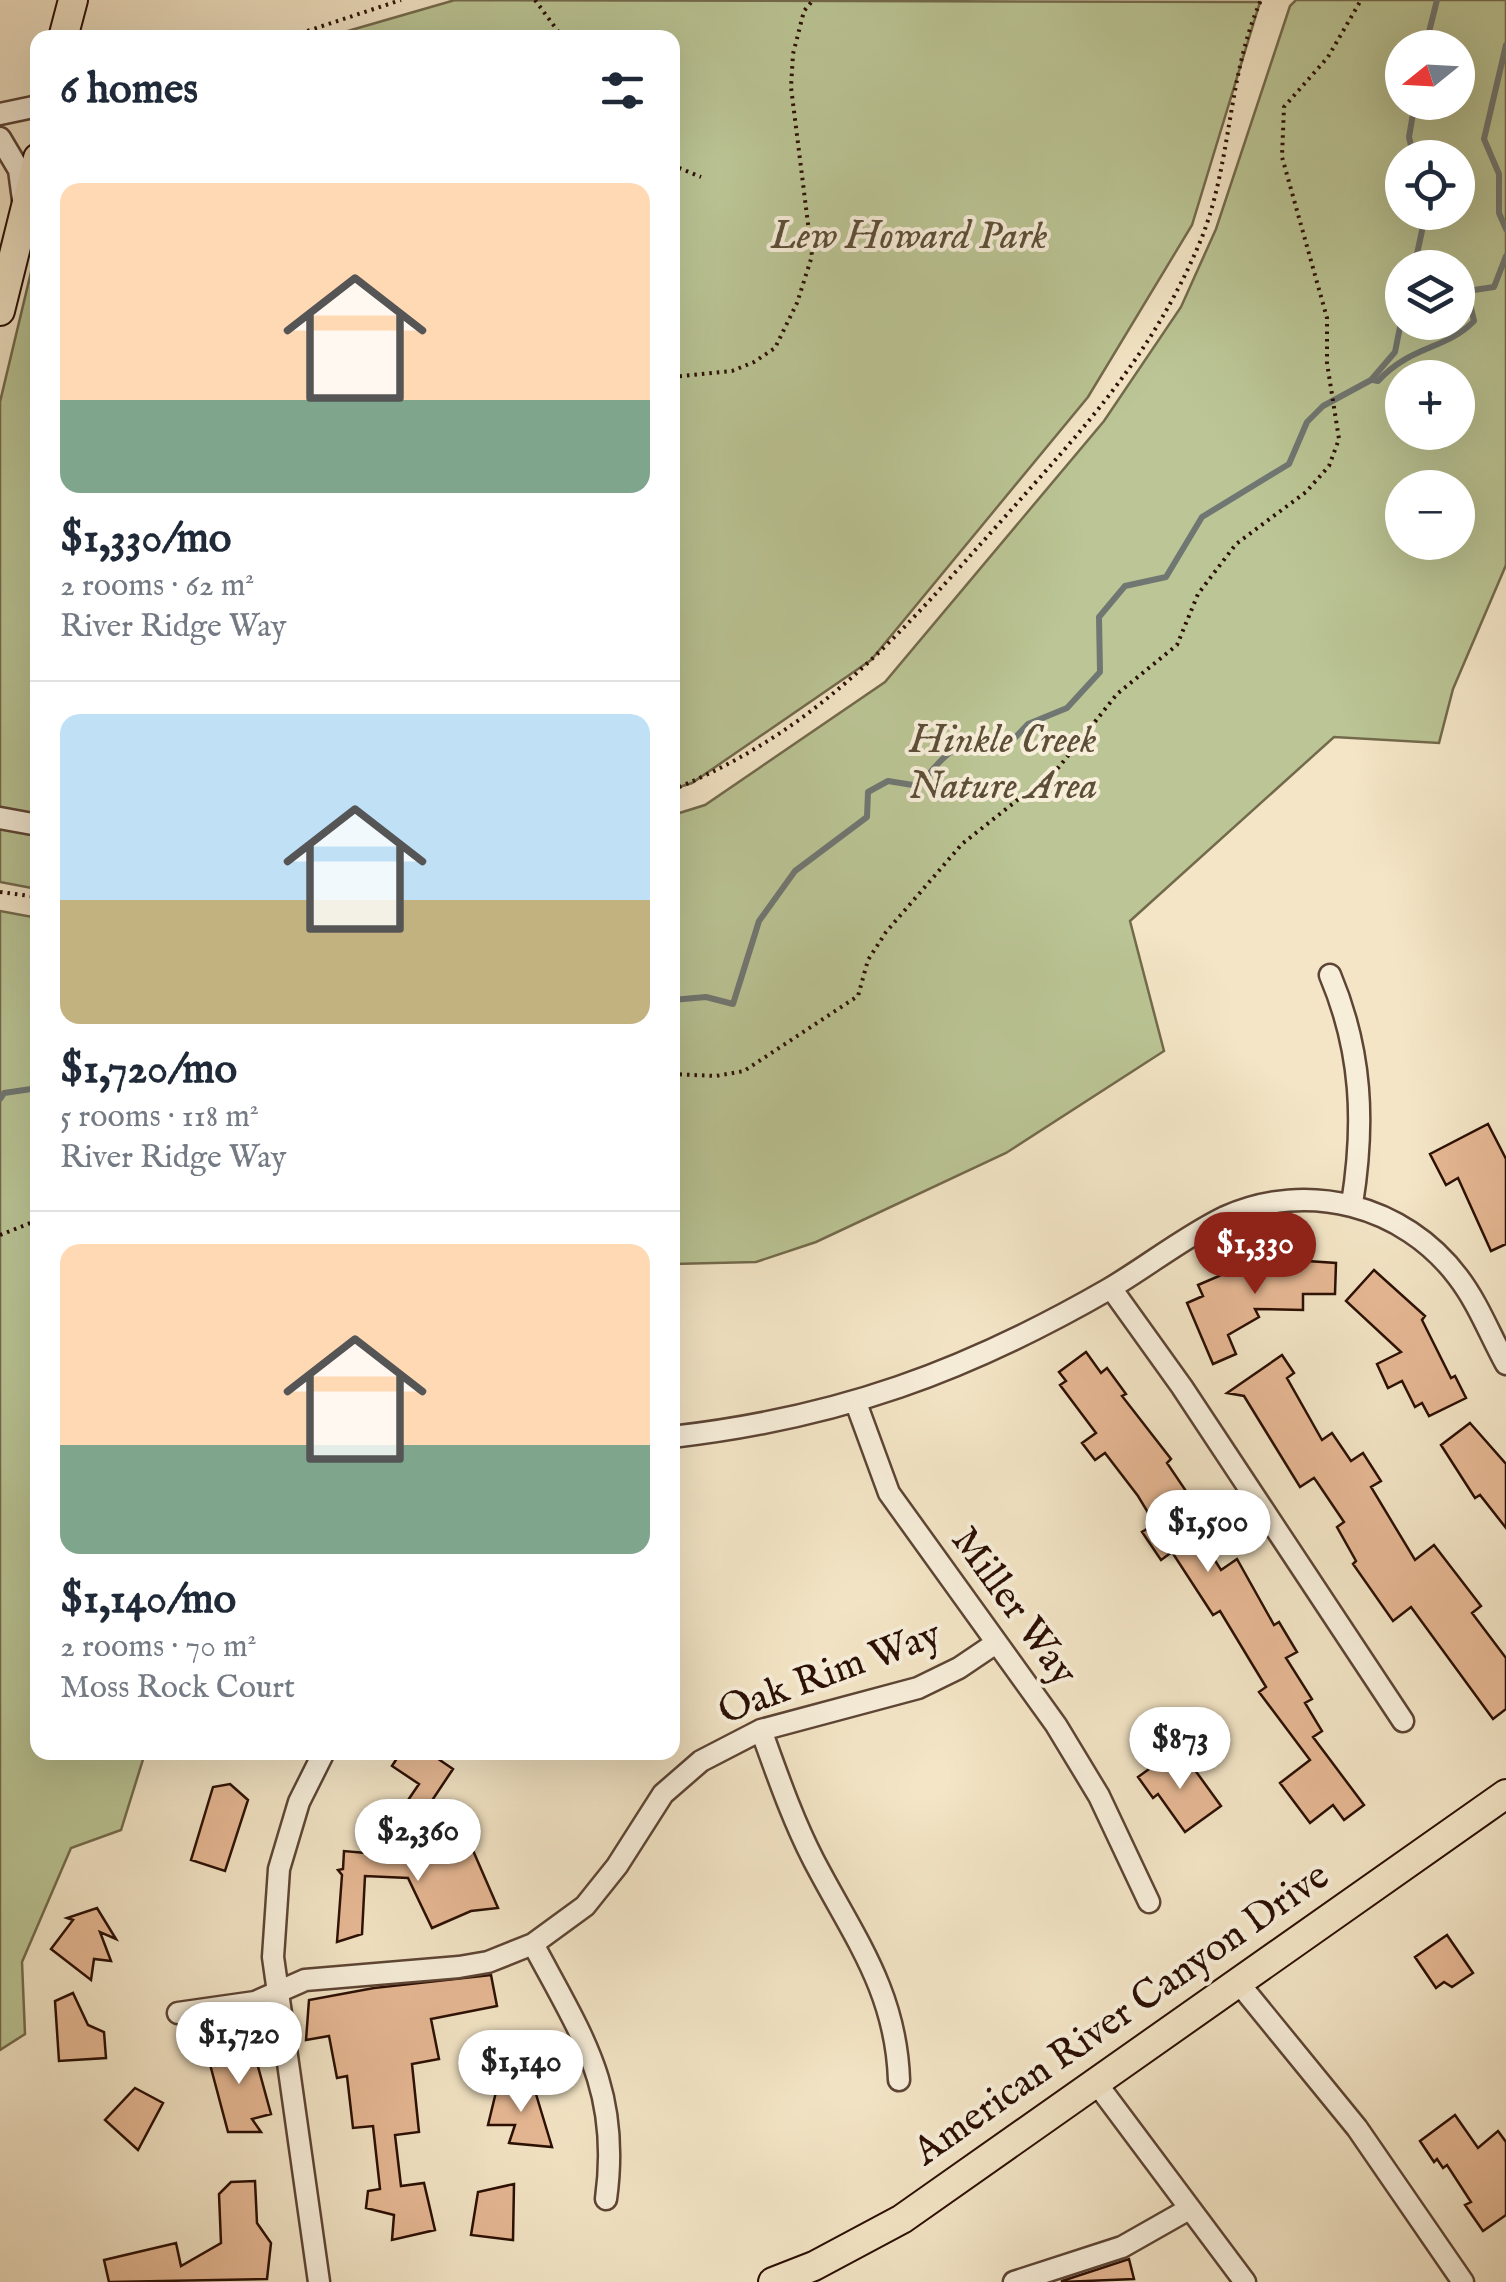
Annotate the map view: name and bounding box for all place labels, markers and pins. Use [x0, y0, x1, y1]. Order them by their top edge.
pin: $1,330 [1174, 1212, 1336, 1297]
pin: $1,500 [1127, 1490, 1289, 1575]
pin: $873 [1121, 1707, 1239, 1792]
pin: $2,360 [337, 1799, 499, 1884]
pin: $1,720 [158, 2002, 320, 2087]
pin: $1,140 [440, 2030, 602, 2115]

